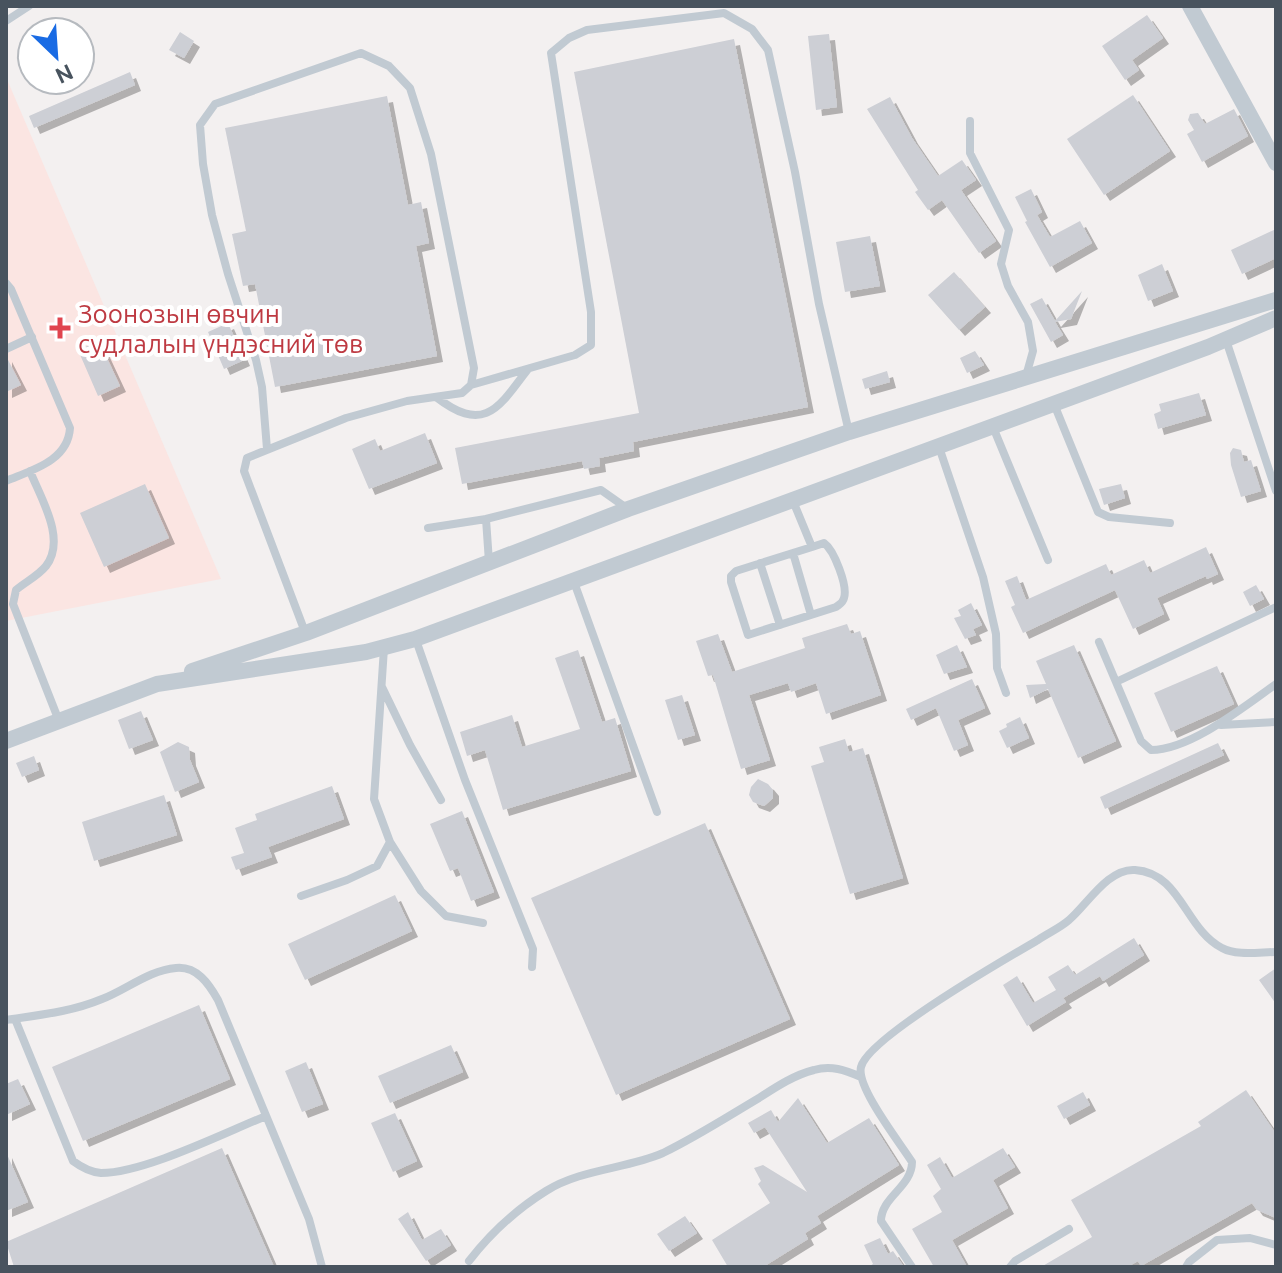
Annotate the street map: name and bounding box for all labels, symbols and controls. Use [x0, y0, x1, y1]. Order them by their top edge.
north arrow [16, 16, 96, 96]
text: N [52, 60, 77, 89]
place label: Зоонозын өвчин судлалын үндэсний төв [78, 299, 363, 358]
marker: Зоонозын өвчин судлалын үндэсний төв [49, 317, 71, 339]

